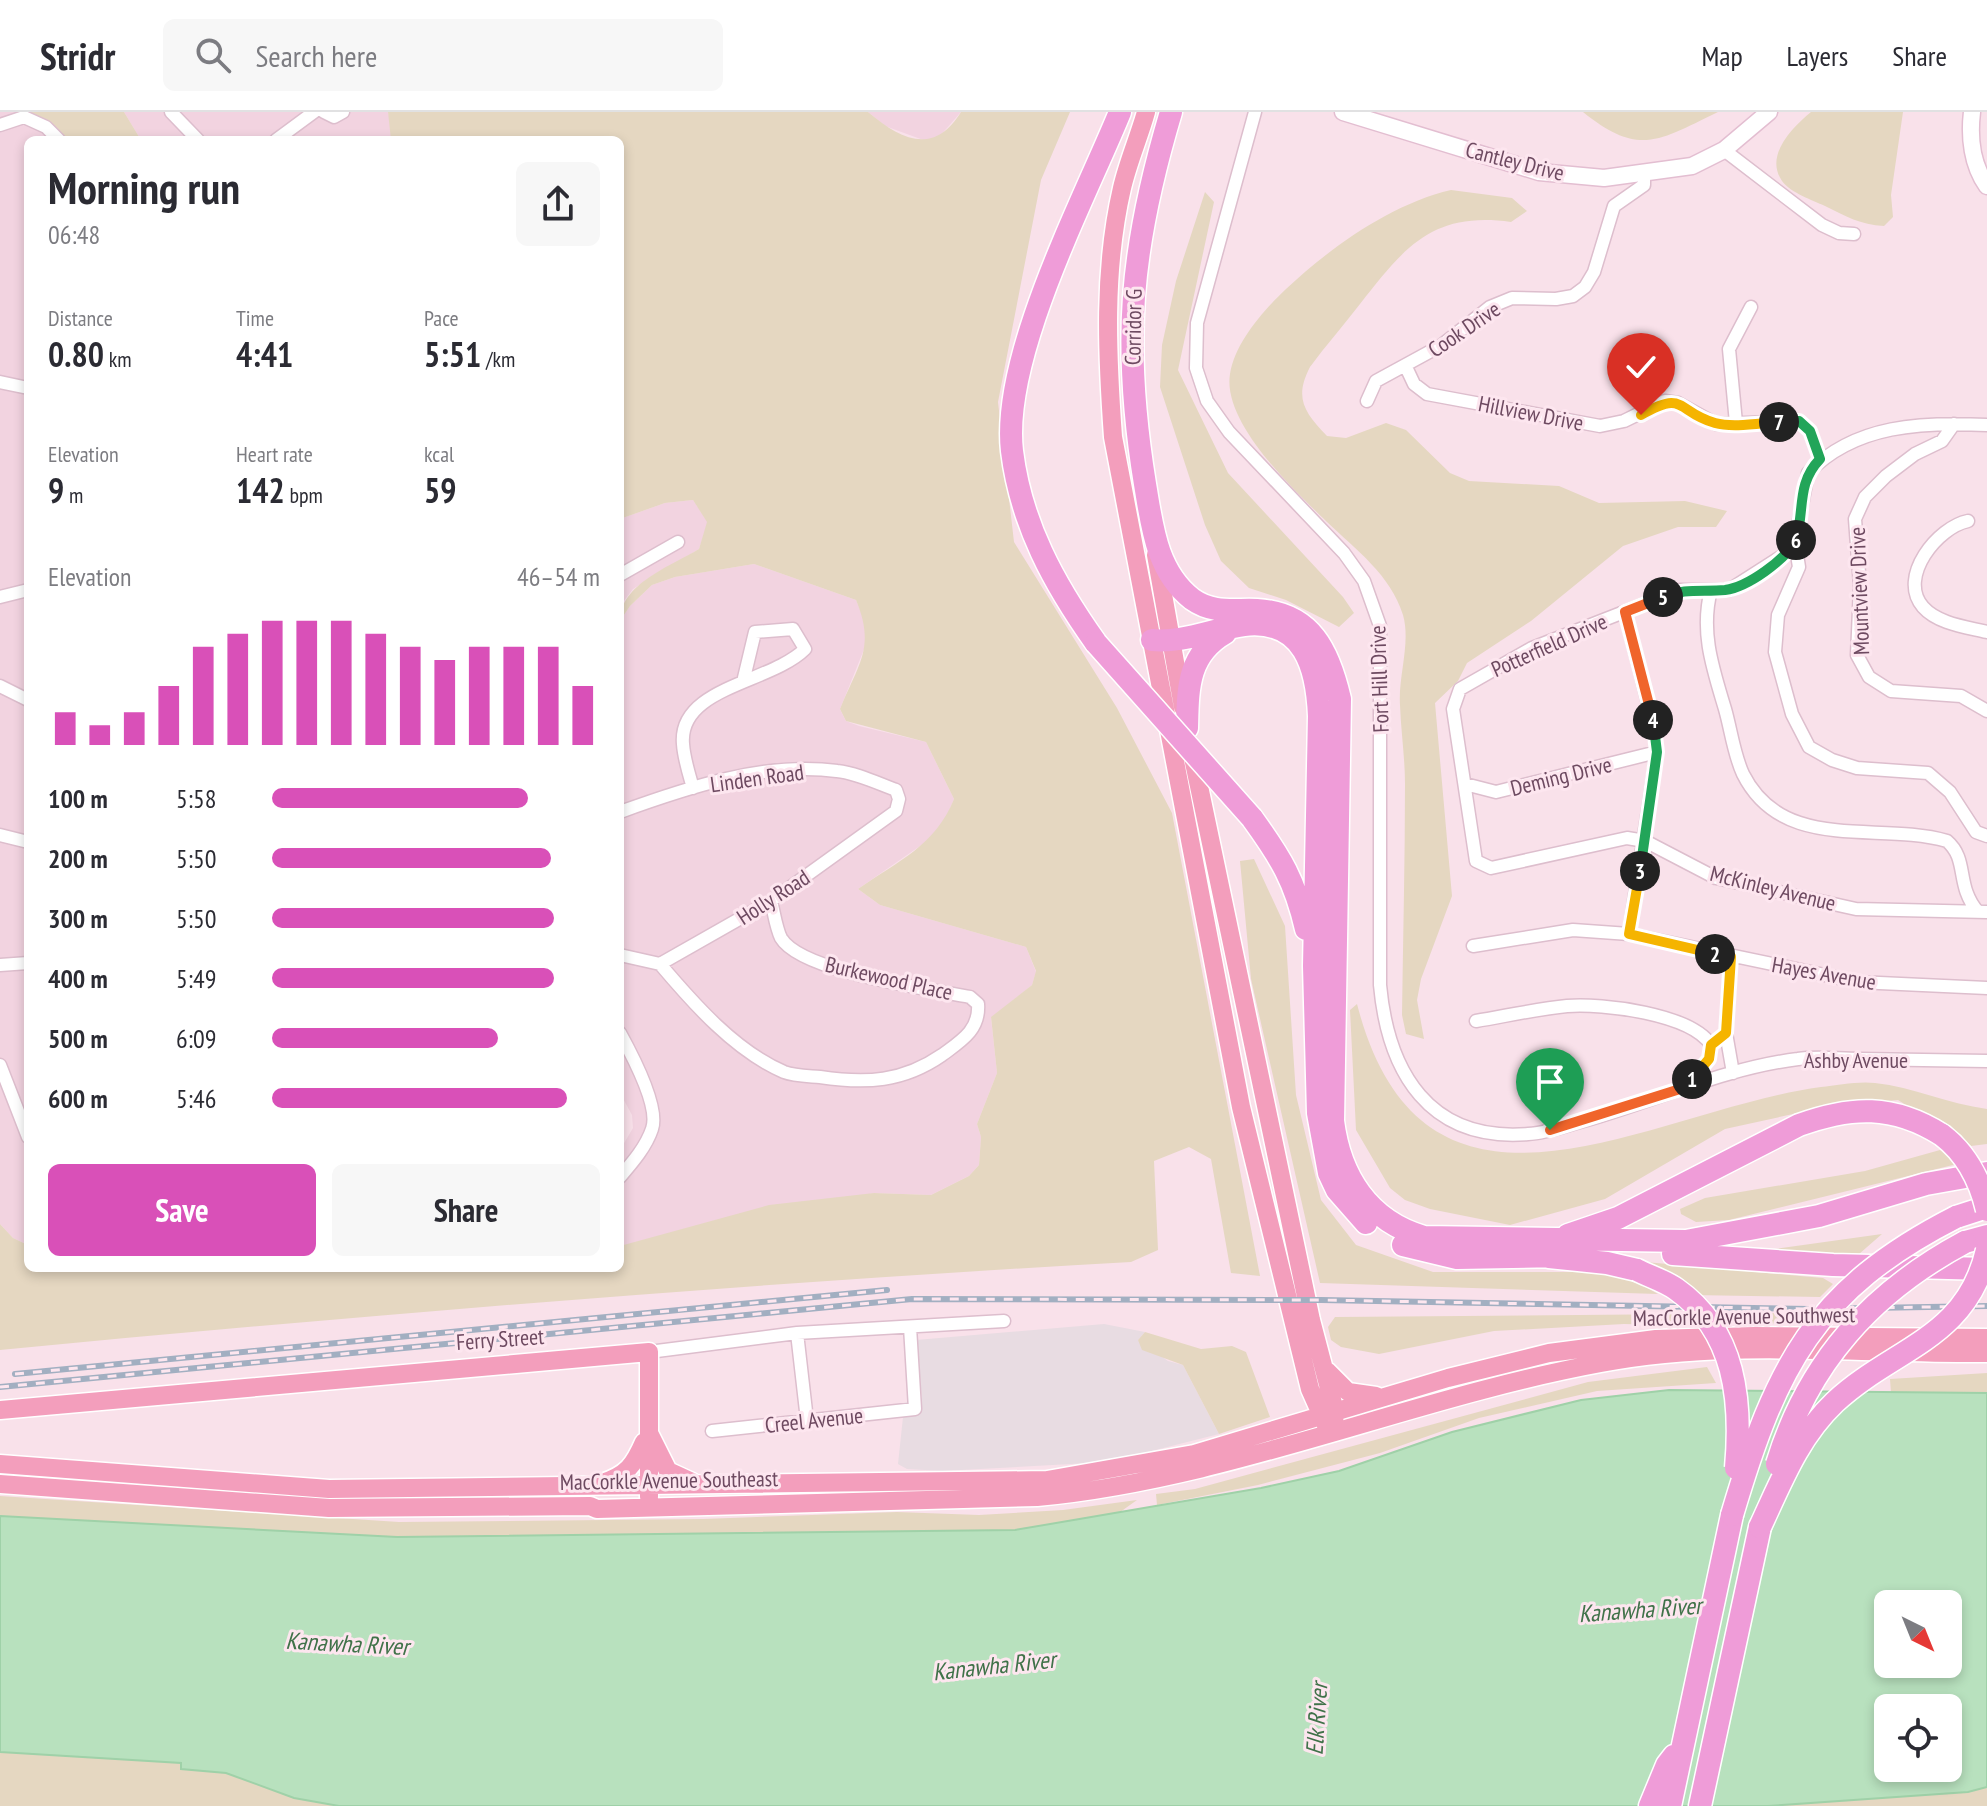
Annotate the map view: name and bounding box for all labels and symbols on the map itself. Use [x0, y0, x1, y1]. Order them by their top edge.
street label: Cantley Drive [1463, 135, 1567, 187]
street label: Corridor G [1118, 289, 1148, 365]
street label: Cook Drive [1423, 295, 1505, 363]
pin [1607, 333, 1675, 415]
street label: Hillview Drive [1476, 389, 1586, 437]
pin: 7 [1759, 402, 1799, 442]
pin: 6 [1776, 520, 1816, 560]
street label: Mountview Drive [1843, 527, 1875, 655]
pin: 5 [1643, 577, 1683, 617]
street label: Potterfield Drive [1487, 607, 1611, 683]
street label: Fort Hill Drive [1363, 625, 1395, 733]
pin: 4 [1633, 700, 1673, 740]
street label: Deming Drive [1507, 750, 1615, 802]
street label: Linden Road [708, 758, 806, 798]
pin: 3 [1620, 851, 1660, 891]
street label: McKinley Avenue [1707, 859, 1839, 917]
street label: Holly Road [731, 863, 815, 931]
pin: 2 [1695, 934, 1735, 974]
street label: Burkewood Place [823, 950, 955, 1006]
street label: Hayes Avenue [1770, 950, 1878, 996]
street label: Ashby Avenue [1804, 1046, 1908, 1074]
pin [1516, 1048, 1584, 1130]
pin: 1 [1672, 1059, 1712, 1099]
street label: MacCorkle Avenue Southwest [1633, 1300, 1855, 1332]
street label: Ferry Street [455, 1322, 545, 1356]
street label: Creel Avenue [763, 1401, 865, 1439]
street label: MacCorkle Avenue Southeast [560, 1464, 778, 1496]
water label: Kanawha River [1578, 1590, 1706, 1629]
north arrow [1874, 1590, 1962, 1678]
water label: Kanawha River [285, 1625, 413, 1662]
water label: Kanawha River [931, 1643, 1060, 1687]
water label: Elk River [1299, 1678, 1335, 1756]

